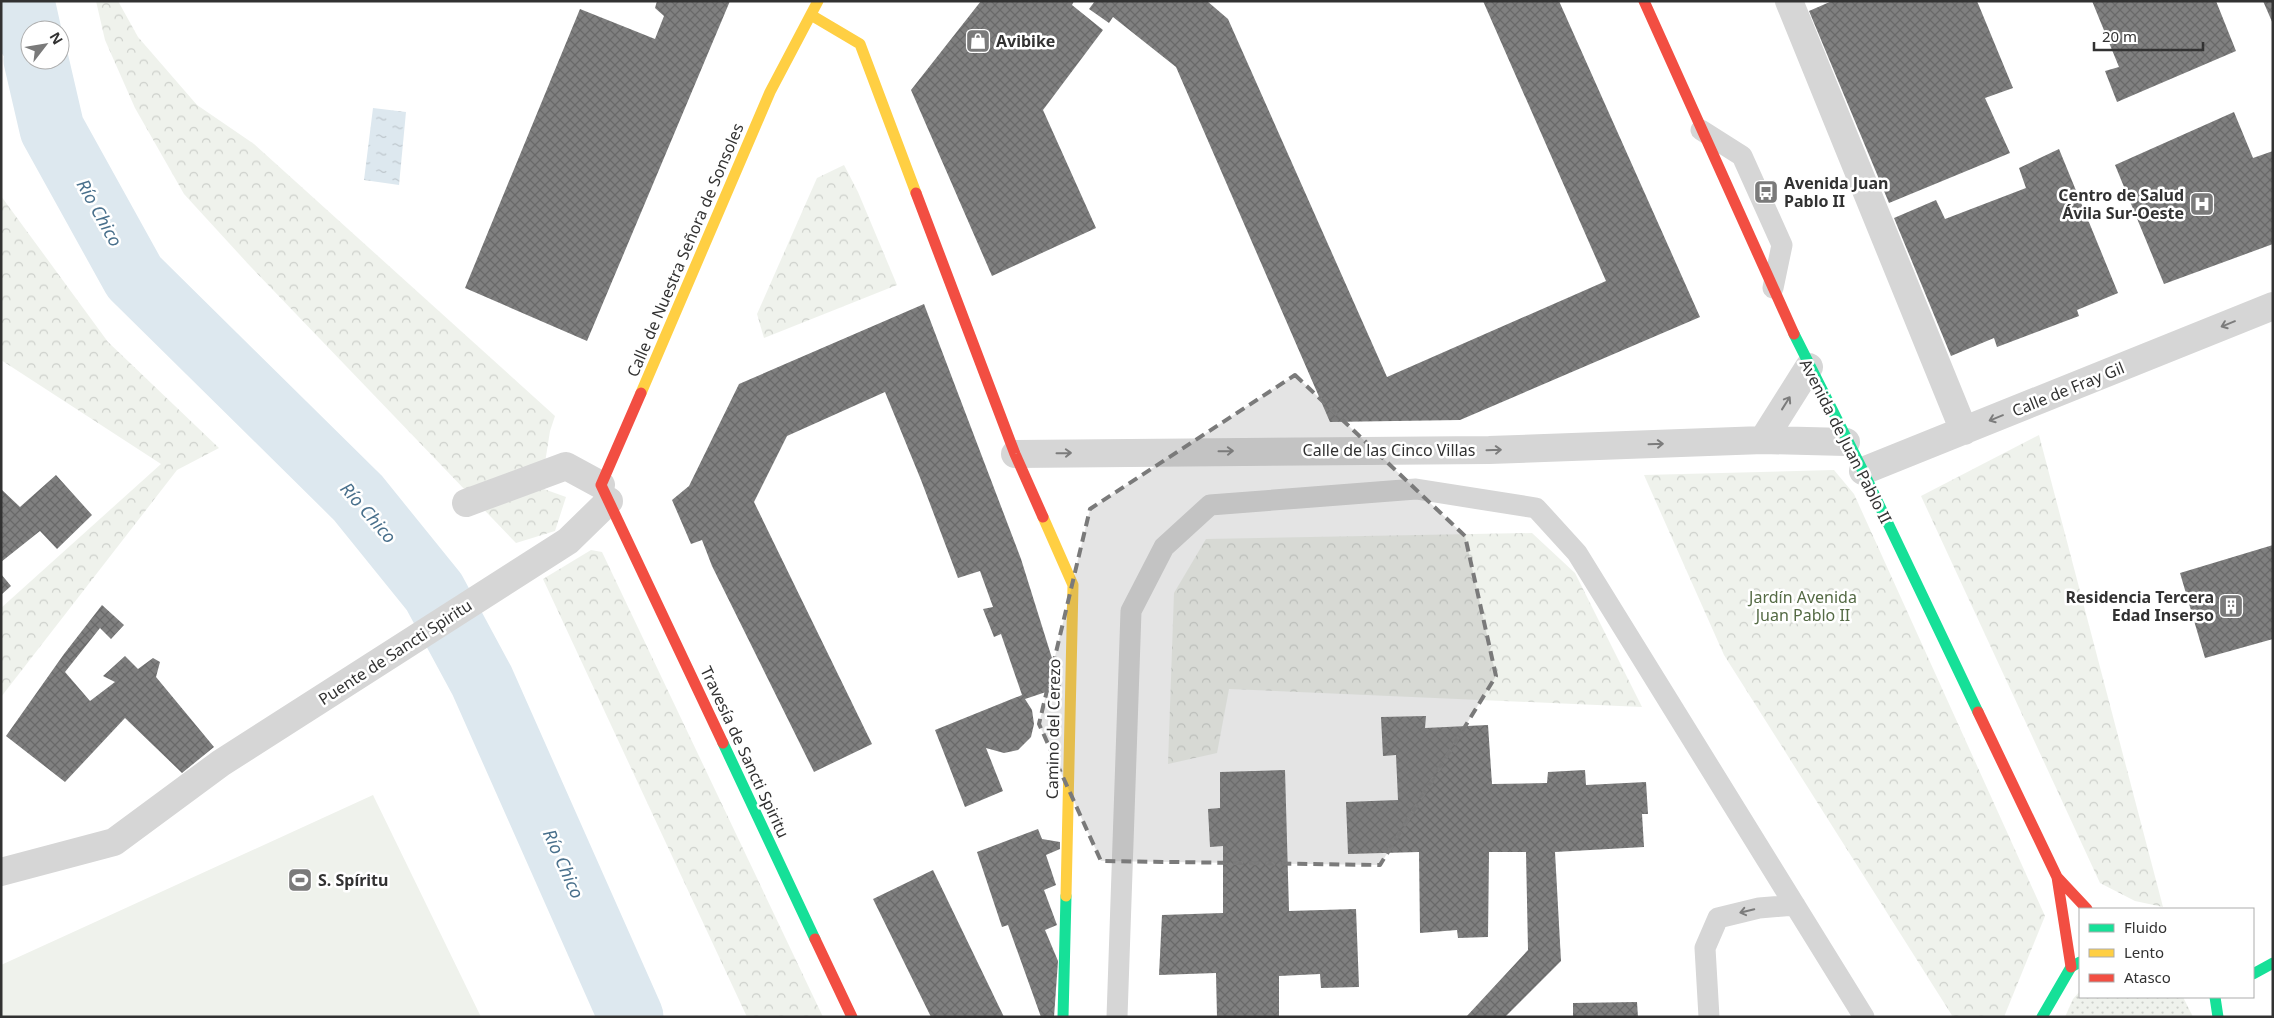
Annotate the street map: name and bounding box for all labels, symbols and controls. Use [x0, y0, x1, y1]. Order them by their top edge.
north arrow [20, 20, 70, 70]
scale bar [2094, 20, 2203, 52]
text: 20 m [2102, 26, 2137, 46]
text: N [45, 28, 68, 48]
shop icon: Avibike [965, 28, 991, 54]
place label: Avibike [996, 30, 1055, 52]
street label: Calle de Nuestra Señora de Sonsoles [621, 120, 749, 380]
place label: Avenida Juan Pablo II [1784, 172, 1888, 212]
water label: Río Chico [72, 174, 128, 251]
bus stop icon: Avenida Juan Pablo II [1753, 179, 1779, 205]
place label: Centro de Salud Ávila Sur-Oeste [2058, 184, 2184, 224]
hospital icon: Centro de Salud Ávila Sur-Oeste [2189, 191, 2215, 217]
one-way arrow [2220, 320, 2236, 329]
street label: Avenida de Juan Pablo II [1795, 355, 1897, 527]
street label: Calle de Fray Gil [2009, 356, 2127, 422]
one-way arrow [1781, 397, 1791, 411]
one-way arrow [1989, 413, 2004, 423]
street label: Calle de las Cinco Villas [1303, 439, 1475, 461]
one-way arrow [1648, 439, 1664, 448]
one-way arrow [1486, 445, 1502, 455]
one-way arrow [1218, 446, 1234, 456]
one-way arrow [1056, 448, 1072, 458]
water label: Río Chico [336, 477, 402, 548]
park label: Jardín Avenida Juan Pablo II [1747, 586, 1857, 626]
place label: Residencia Tercera Edad Inserso [2066, 586, 2214, 626]
building icon: Residencia Tercera Edad Inserso [2218, 593, 2244, 619]
street label: Puente de Sancti Spiritu [314, 594, 476, 710]
street label: Camino del Cerezo [1041, 659, 1065, 799]
street label: Travesía de Sancti Spiritu [696, 663, 794, 841]
water label: Río Chico [538, 825, 590, 902]
sports icon: S. Spíritu [287, 867, 313, 893]
place label: S. Spíritu [318, 869, 388, 891]
one-way arrow [1739, 907, 1755, 916]
legend [2079, 908, 2254, 998]
text: Fluido [2124, 917, 2167, 937]
text: Lento [2124, 942, 2164, 962]
text: Atasco [2124, 967, 2171, 987]

